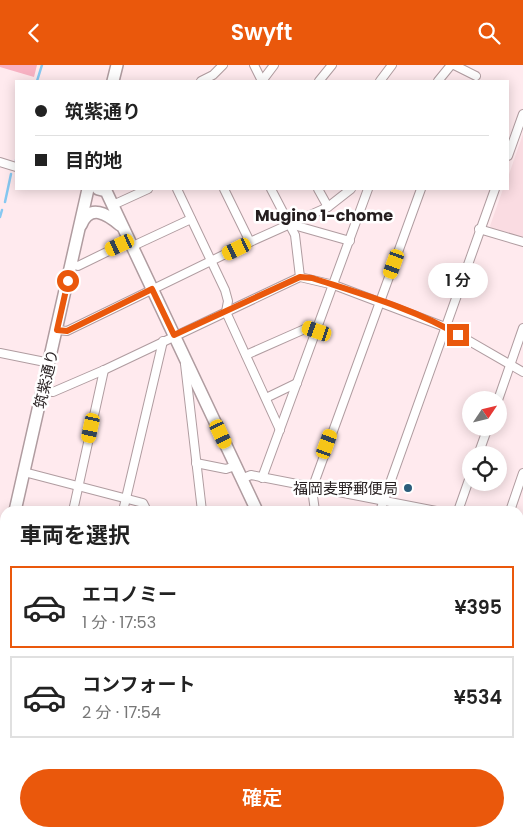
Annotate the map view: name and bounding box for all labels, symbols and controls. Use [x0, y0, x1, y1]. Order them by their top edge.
text: Swyft [231, 17, 292, 48]
icon: back [20, 19, 48, 47]
icon: search [475, 19, 503, 47]
text: 筑紫通り [65, 98, 141, 125]
text: 目的地 [65, 147, 122, 174]
district label: Mugino 1-chome [255, 204, 393, 227]
car [103, 232, 136, 258]
car [220, 236, 253, 262]
car [381, 247, 406, 281]
callout: 1 分 [428, 263, 488, 297]
text: 1 分 [445, 269, 471, 292]
route start [57, 270, 79, 292]
car [300, 319, 333, 343]
route end [447, 324, 469, 346]
street label: 筑紫通り [29, 347, 63, 411]
north arrow [462, 391, 508, 436]
map controls [462, 391, 507, 491]
car [80, 412, 101, 444]
car [207, 417, 234, 451]
car [314, 427, 339, 461]
button: locate [462, 446, 507, 491]
place label: 福岡麦野郵便局 [293, 478, 398, 499]
marker: 福岡麦野郵便局 [402, 482, 414, 494]
text: 車両を選択 [20, 520, 130, 551]
text: エコノミー [82, 581, 177, 608]
icon: car [22, 585, 67, 630]
text: ¥395 [454, 594, 502, 621]
text: 1 分 · 17:53 [82, 611, 156, 634]
text: コンフォート [82, 671, 195, 698]
icon: car [22, 675, 67, 720]
text: ¥534 [454, 684, 502, 711]
text: 2 分 · 17:54 [82, 701, 161, 724]
button: 確定 [20, 769, 504, 827]

